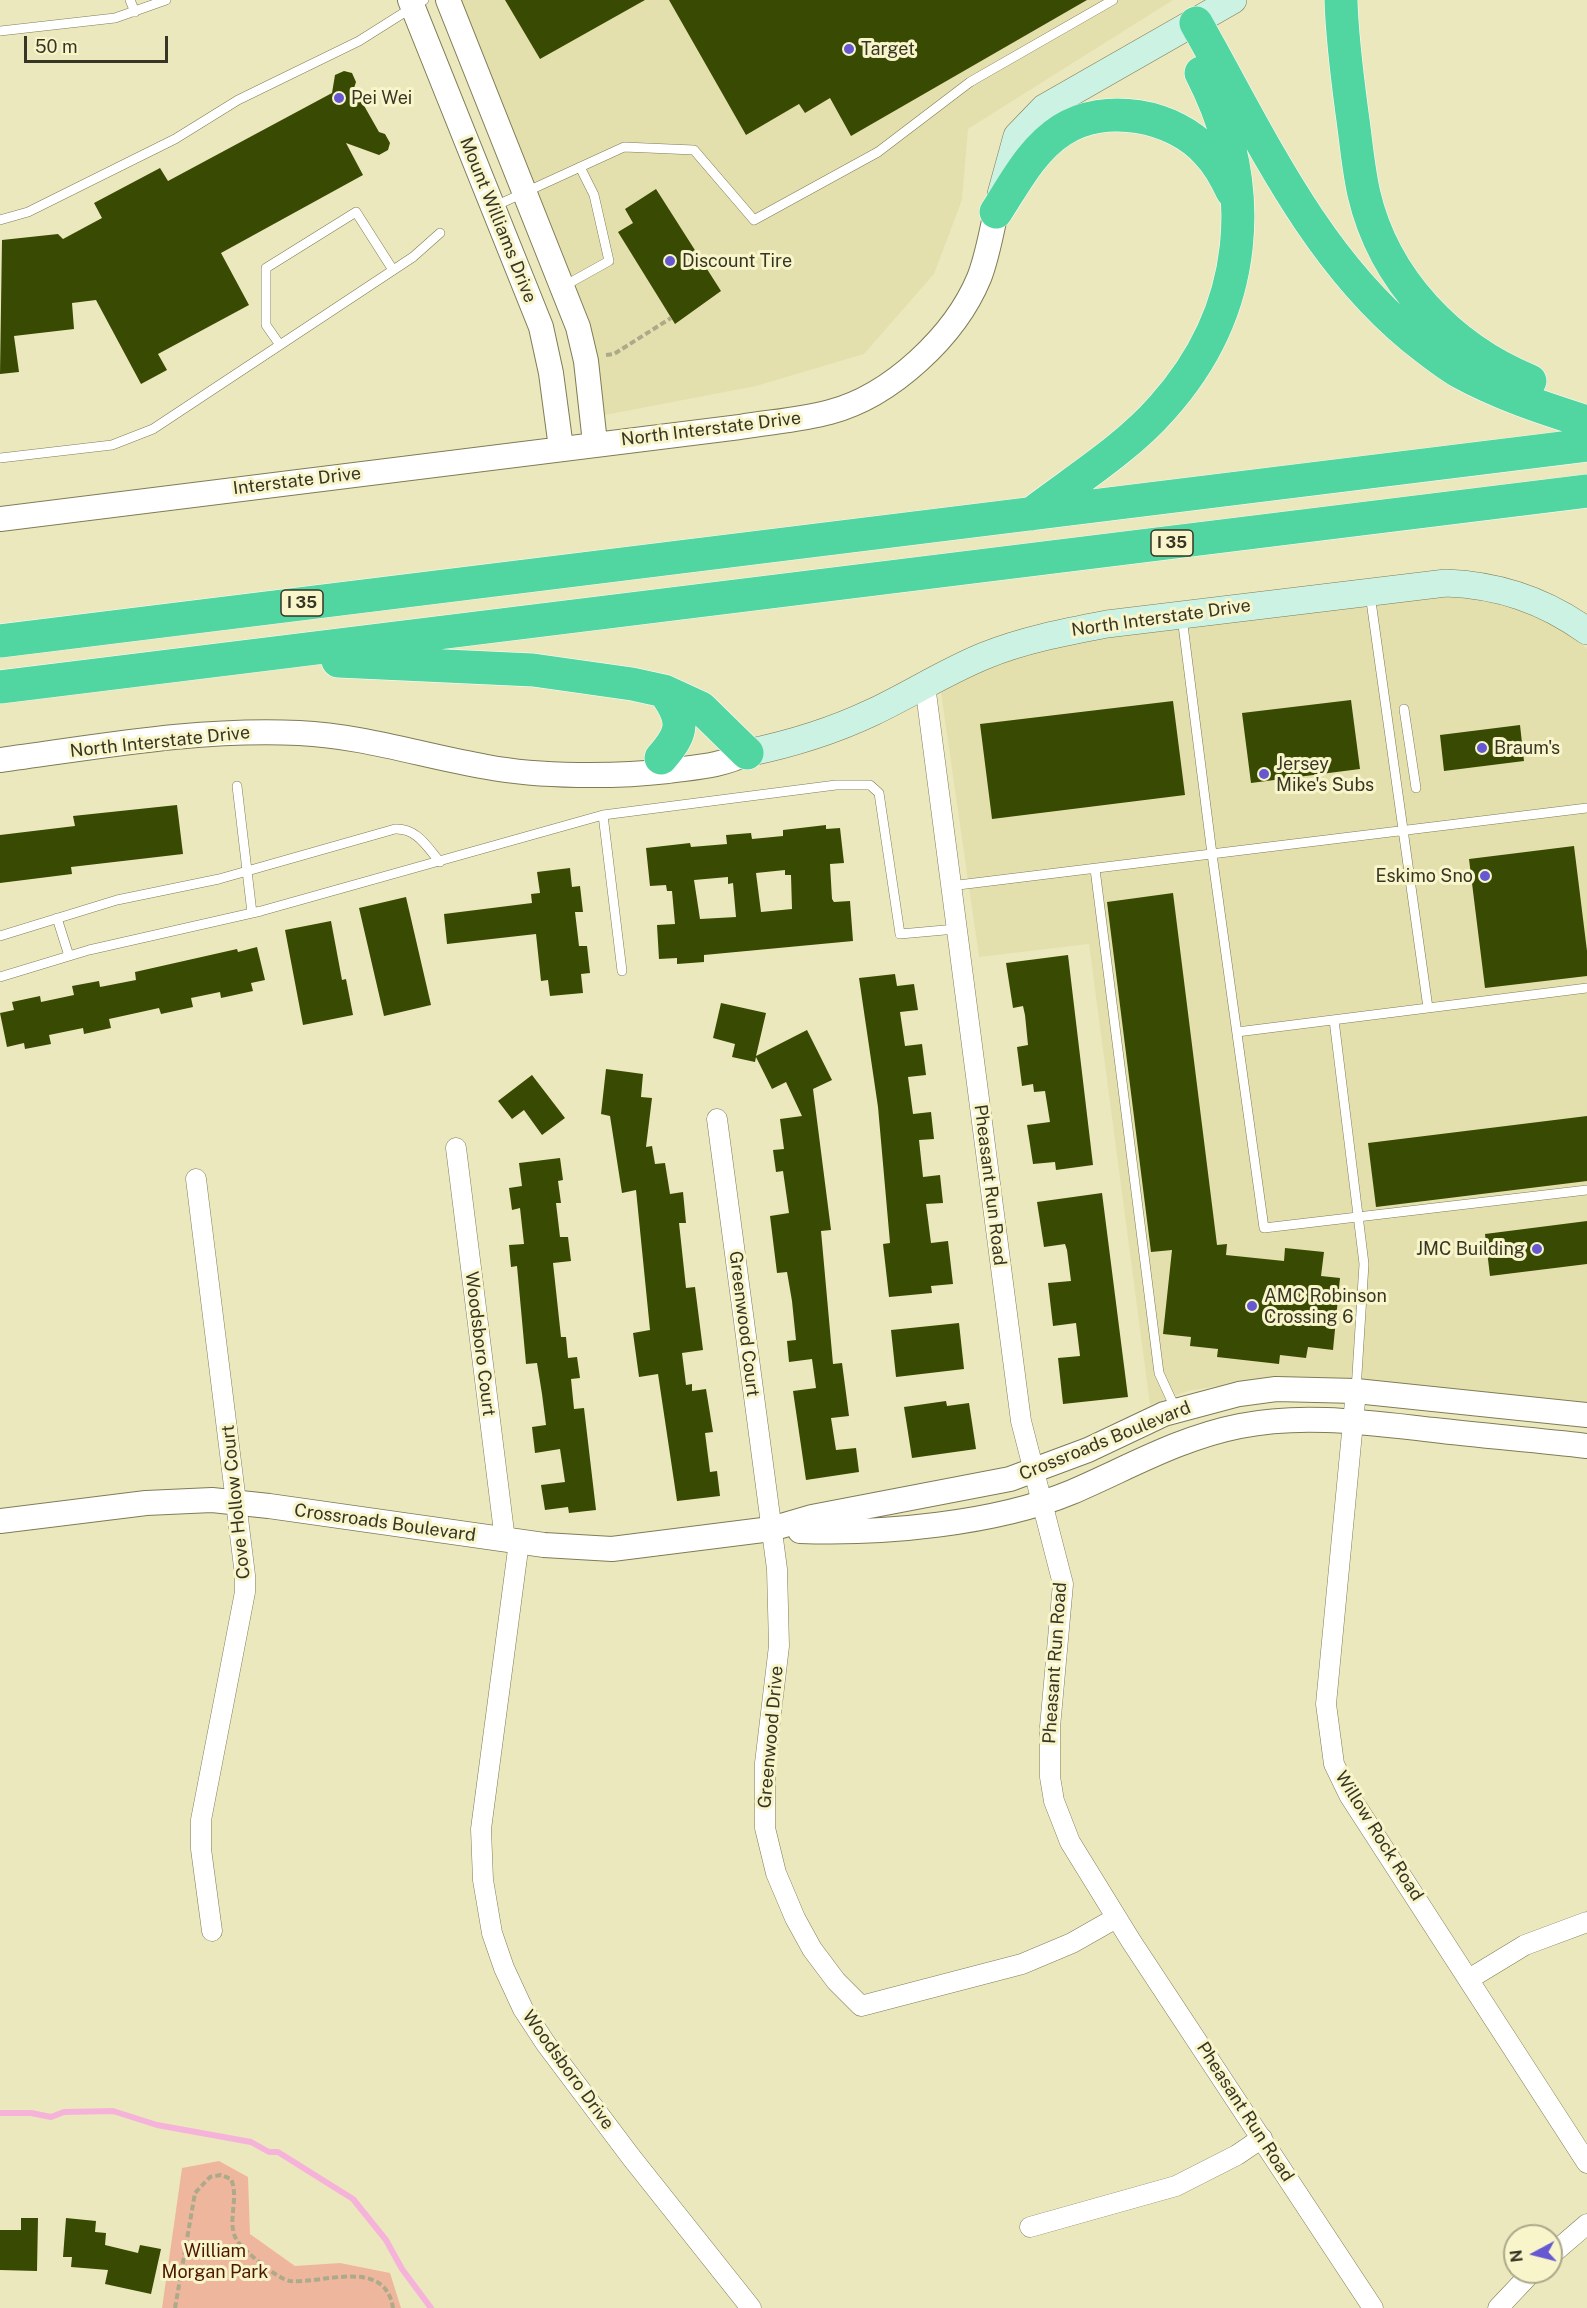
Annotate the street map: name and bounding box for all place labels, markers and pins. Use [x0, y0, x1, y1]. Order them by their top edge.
place label: Target [861, 38, 915, 60]
marker: Target [842, 42, 856, 56]
place label: Pei Wei [351, 87, 412, 109]
marker: Pei Wei [332, 91, 346, 105]
place label: Discount Tire [682, 250, 792, 272]
marker: Discount Tire [663, 254, 677, 268]
place label: Braum's [1494, 737, 1560, 759]
marker: Braum's [1475, 741, 1489, 755]
place label: Jersey Mike's Subs [1276, 753, 1374, 795]
marker: Jersey Mike's Subs [1257, 767, 1271, 781]
place label: Eskimo Sno [1375, 865, 1473, 887]
marker: Eskimo Sno [1478, 869, 1492, 883]
place label: JMC Building [1416, 1238, 1525, 1260]
marker: JMC Building [1530, 1242, 1544, 1256]
place label: AMC Robinson Crossing 6 [1264, 1285, 1387, 1328]
marker: AMC Robinson Crossing 6 [1245, 1299, 1259, 1313]

